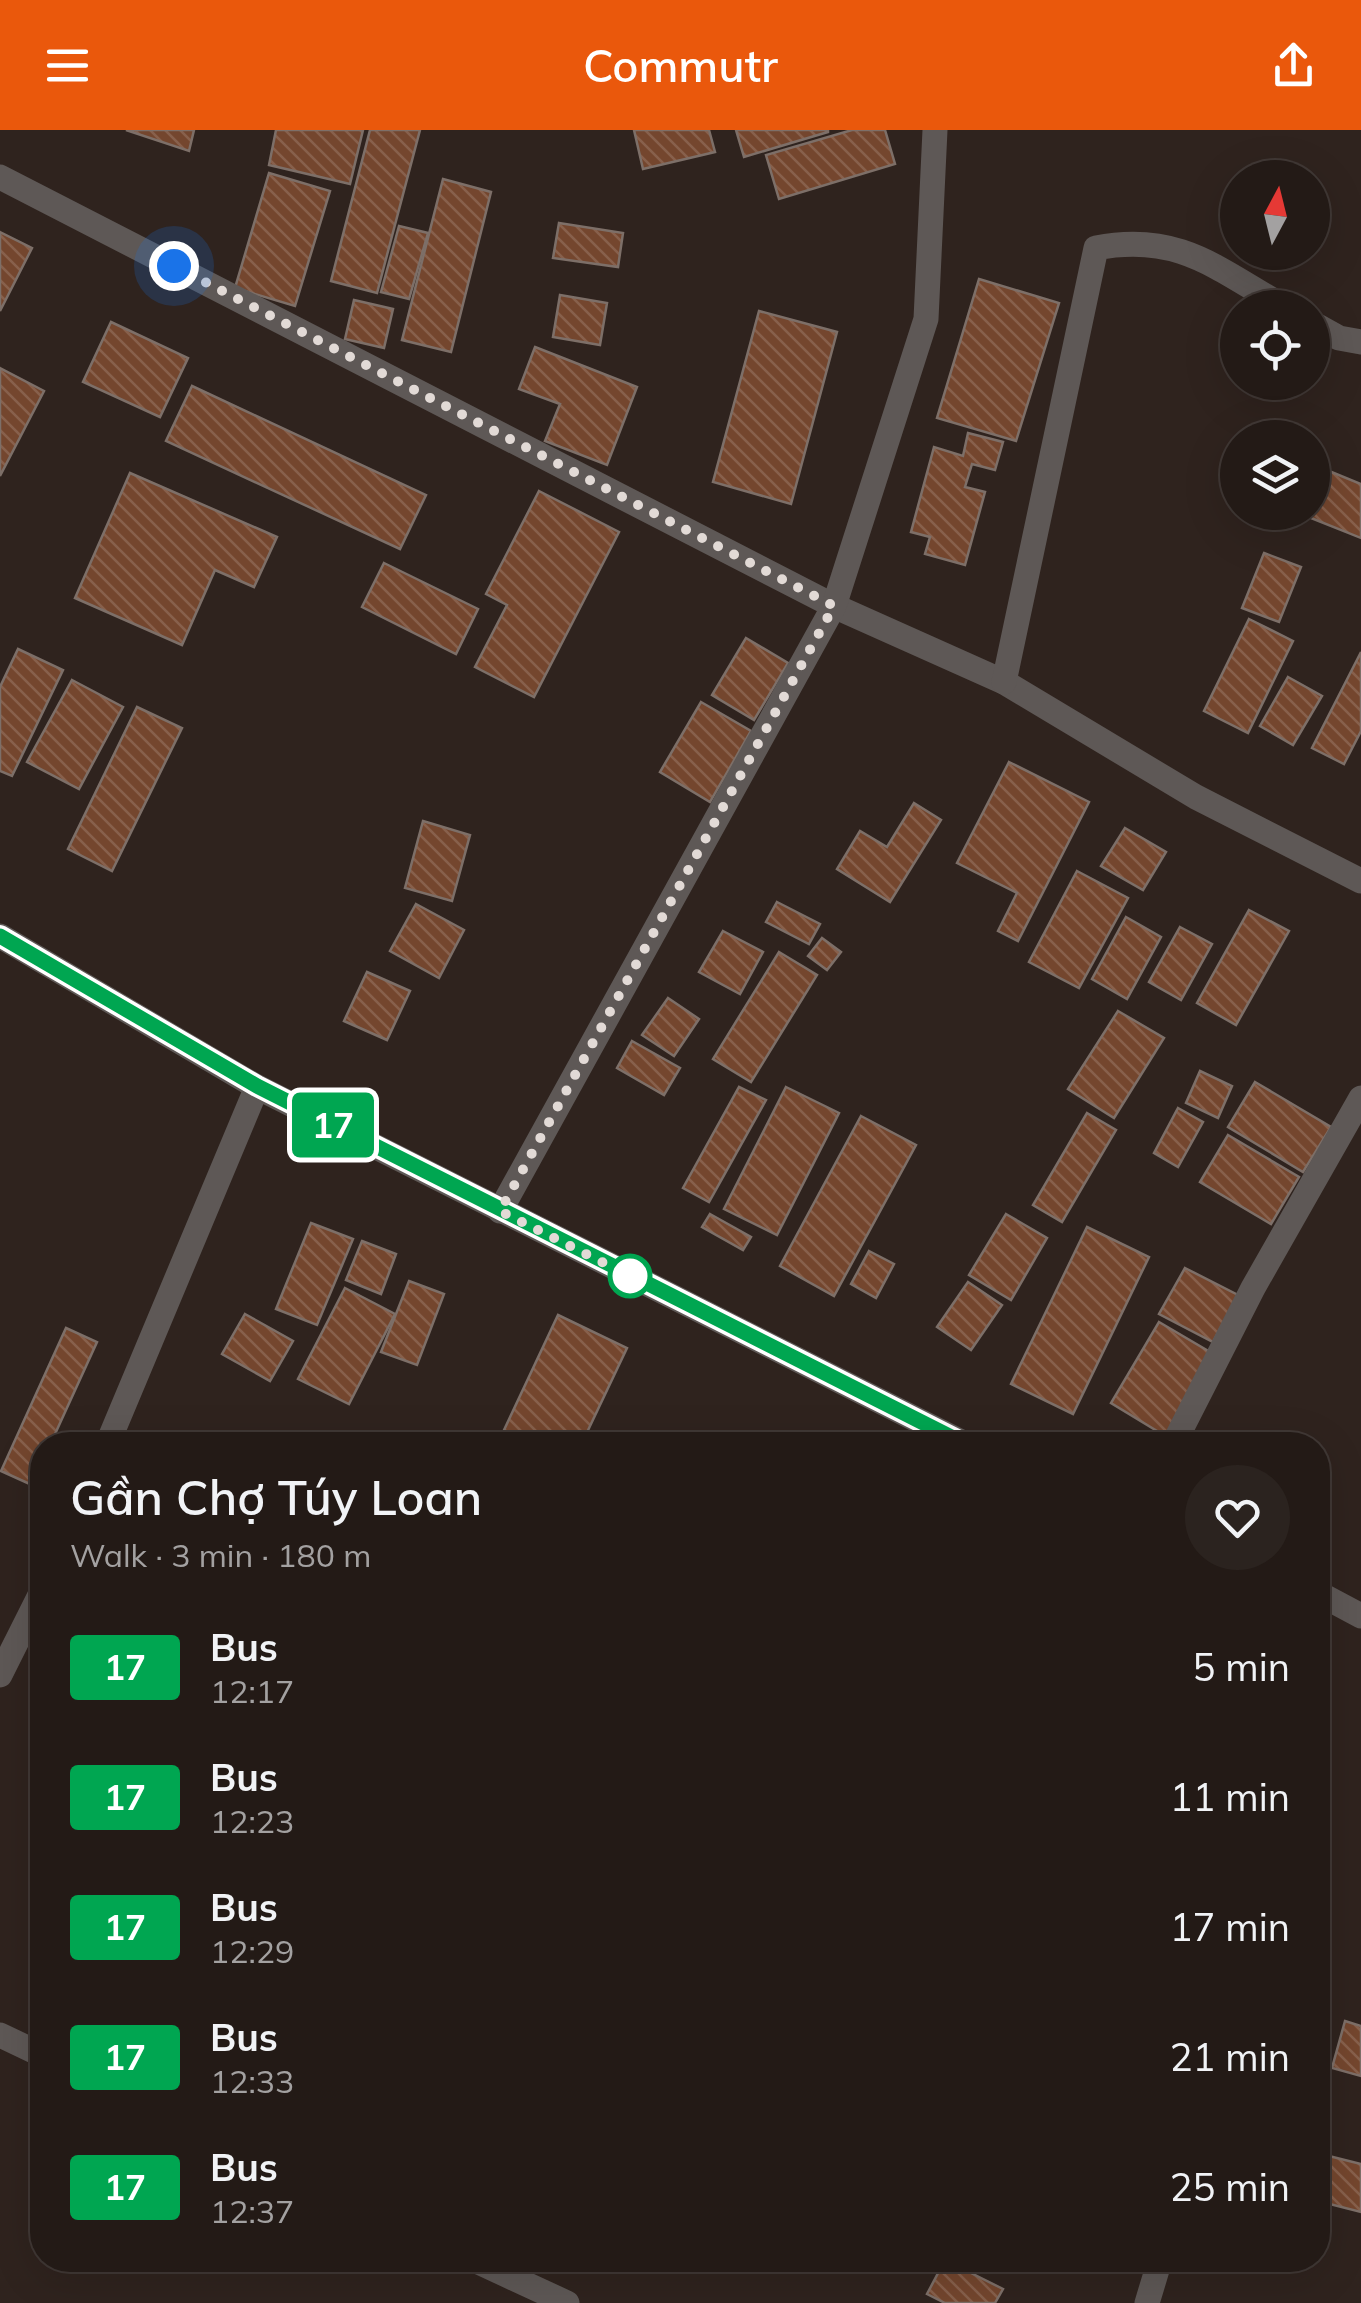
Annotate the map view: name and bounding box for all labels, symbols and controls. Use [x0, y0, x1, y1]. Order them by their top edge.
text: Commutr [583, 37, 778, 93]
icon: menu [40, 38, 95, 93]
icon: share [1266, 38, 1321, 93]
north arrow [1220, 160, 1330, 270]
map controls [1220, 160, 1330, 530]
your location [149, 241, 199, 291]
button: locate [1220, 290, 1330, 400]
button: layers [1220, 420, 1330, 530]
line badge: 17 [288, 1092, 378, 1158]
text: 17 [312, 1103, 354, 1147]
unlabelled marker [609, 1255, 651, 1297]
button: heart [1185, 1465, 1290, 1570]
text: Gần Chợ Túy Loan [70, 1467, 482, 1527]
text: Walk · 3 min · 180 m [70, 1535, 371, 1575]
text: Bus [210, 1623, 278, 1671]
text: 5 min [1193, 1643, 1290, 1691]
text: 17 [104, 1645, 146, 1689]
text: 12:17 [210, 1671, 294, 1711]
text: Bus [210, 1753, 278, 1801]
text: 11 min [1170, 1773, 1290, 1821]
text: 17 [104, 1775, 146, 1819]
text: 12:23 [210, 1801, 294, 1841]
text: Bus [210, 1883, 278, 1931]
text: 17 min [1170, 1903, 1290, 1951]
text: 17 [104, 1905, 146, 1949]
text: 12:29 [210, 1931, 294, 1971]
text: Bus [210, 2013, 278, 2061]
text: 21 min [1170, 2033, 1290, 2081]
text: 17 [104, 2035, 146, 2079]
text: 12:33 [210, 2061, 294, 2101]
text: Bus [210, 2143, 278, 2191]
text: 25 min [1170, 2163, 1290, 2211]
text: 17 [104, 2165, 146, 2209]
text: 12:37 [210, 2191, 294, 2231]

